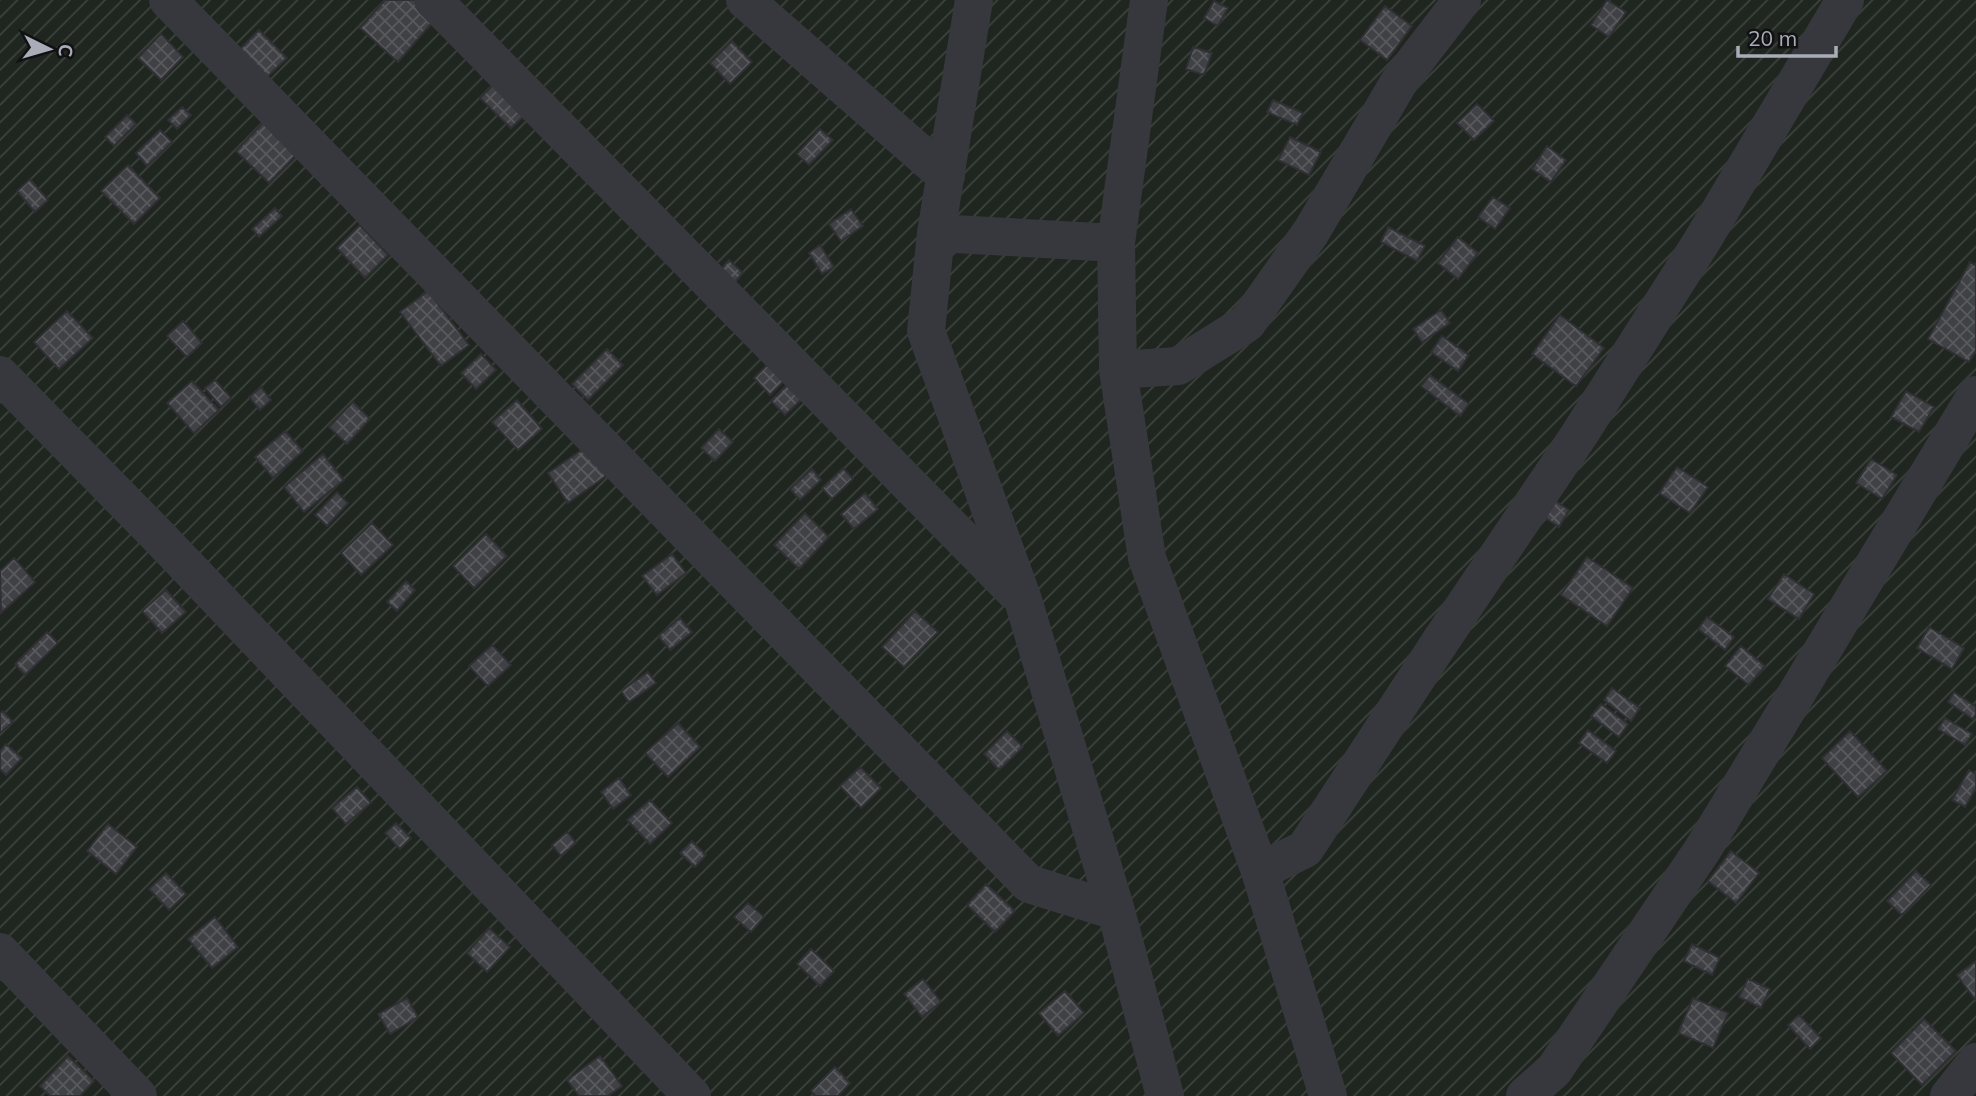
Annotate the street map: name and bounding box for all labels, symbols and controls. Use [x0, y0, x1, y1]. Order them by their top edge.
north arrow [14, 14, 84, 84]
scale bar [1738, 14, 1836, 58]
text: 20 m [1748, 25, 1797, 51]
text: С [53, 43, 78, 58]

